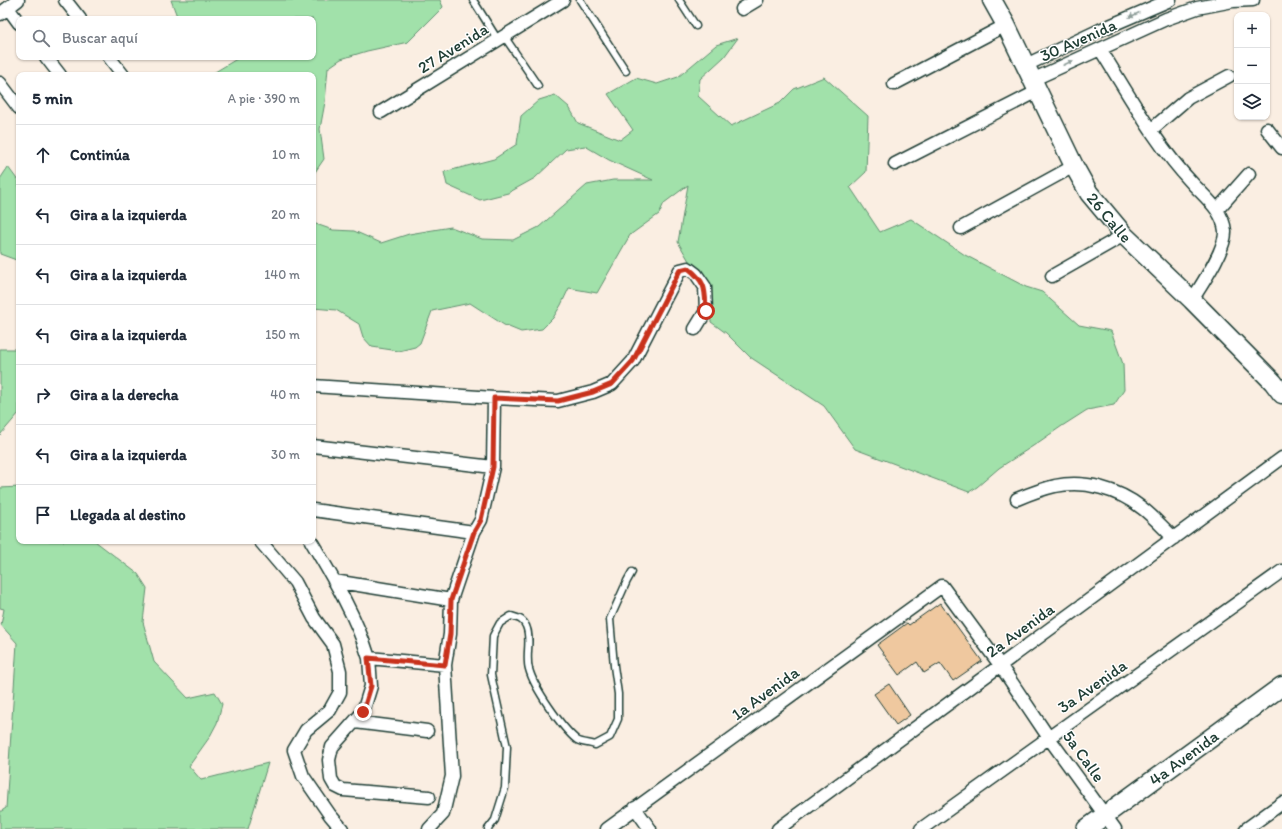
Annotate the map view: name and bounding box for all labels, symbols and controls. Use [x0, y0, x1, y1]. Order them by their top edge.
map controls [1234, 12, 1270, 120]
button: + [1234, 12, 1270, 48]
one-way arrow [1127, 13, 1139, 19]
street label: 30 Avenida [1037, 14, 1120, 66]
search box [16, 16, 316, 60]
street label: 27 Avenida [414, 18, 492, 77]
icon: search [30, 27, 52, 49]
text: Buscar aquí [62, 29, 138, 47]
button: − [1234, 48, 1270, 84]
one-way arrow [1062, 60, 1074, 66]
button: layers [1234, 84, 1270, 120]
text: 5 min [32, 88, 72, 108]
text: A pie · 390 m [228, 91, 300, 106]
icon: ahead [32, 144, 54, 166]
text: Continúa [70, 146, 130, 164]
text: 10 m [272, 147, 300, 162]
street label: 26 Calle [1083, 188, 1136, 247]
icon: left [32, 204, 54, 226]
text: Gira a la izquierda [70, 206, 187, 224]
text: 20 m [271, 207, 300, 222]
icon: left [32, 264, 54, 286]
text: Gira a la izquierda [70, 266, 187, 284]
text: 140 m [264, 267, 300, 282]
route start [697, 302, 715, 320]
icon: left [32, 324, 54, 346]
text: Gira a la izquierda [70, 326, 187, 344]
text: 150 m [265, 327, 300, 342]
icon: right [32, 384, 54, 406]
text: Gira a la derecha [70, 386, 179, 404]
text: 40 m [270, 387, 300, 402]
icon: left [32, 444, 54, 466]
text: Gira a la izquierda [70, 446, 187, 464]
text: 30 m [271, 447, 300, 462]
icon: arrive [32, 504, 54, 526]
text: Llegada al destino [70, 506, 186, 524]
street label: 2a Avenida [982, 598, 1058, 662]
street label: 3a Avenida [1053, 655, 1131, 717]
street label: 1a Avenida [727, 662, 803, 724]
route end [354, 703, 372, 721]
street label: 5a Calle [1059, 726, 1109, 786]
street label: 4a Avenida [1145, 726, 1222, 790]

